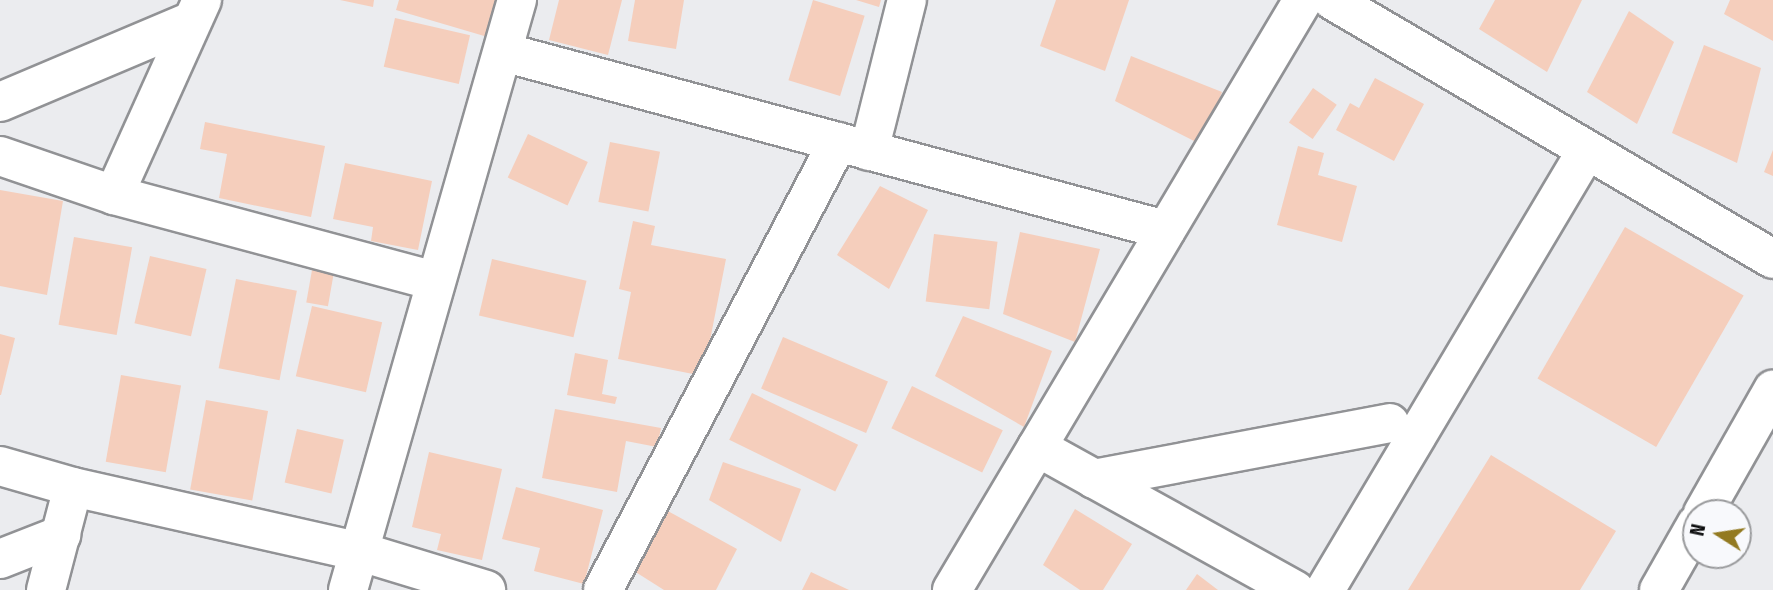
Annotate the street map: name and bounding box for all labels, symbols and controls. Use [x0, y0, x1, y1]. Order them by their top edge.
north arrow [1682, 499, 1752, 569]
text: N [1685, 522, 1710, 538]

